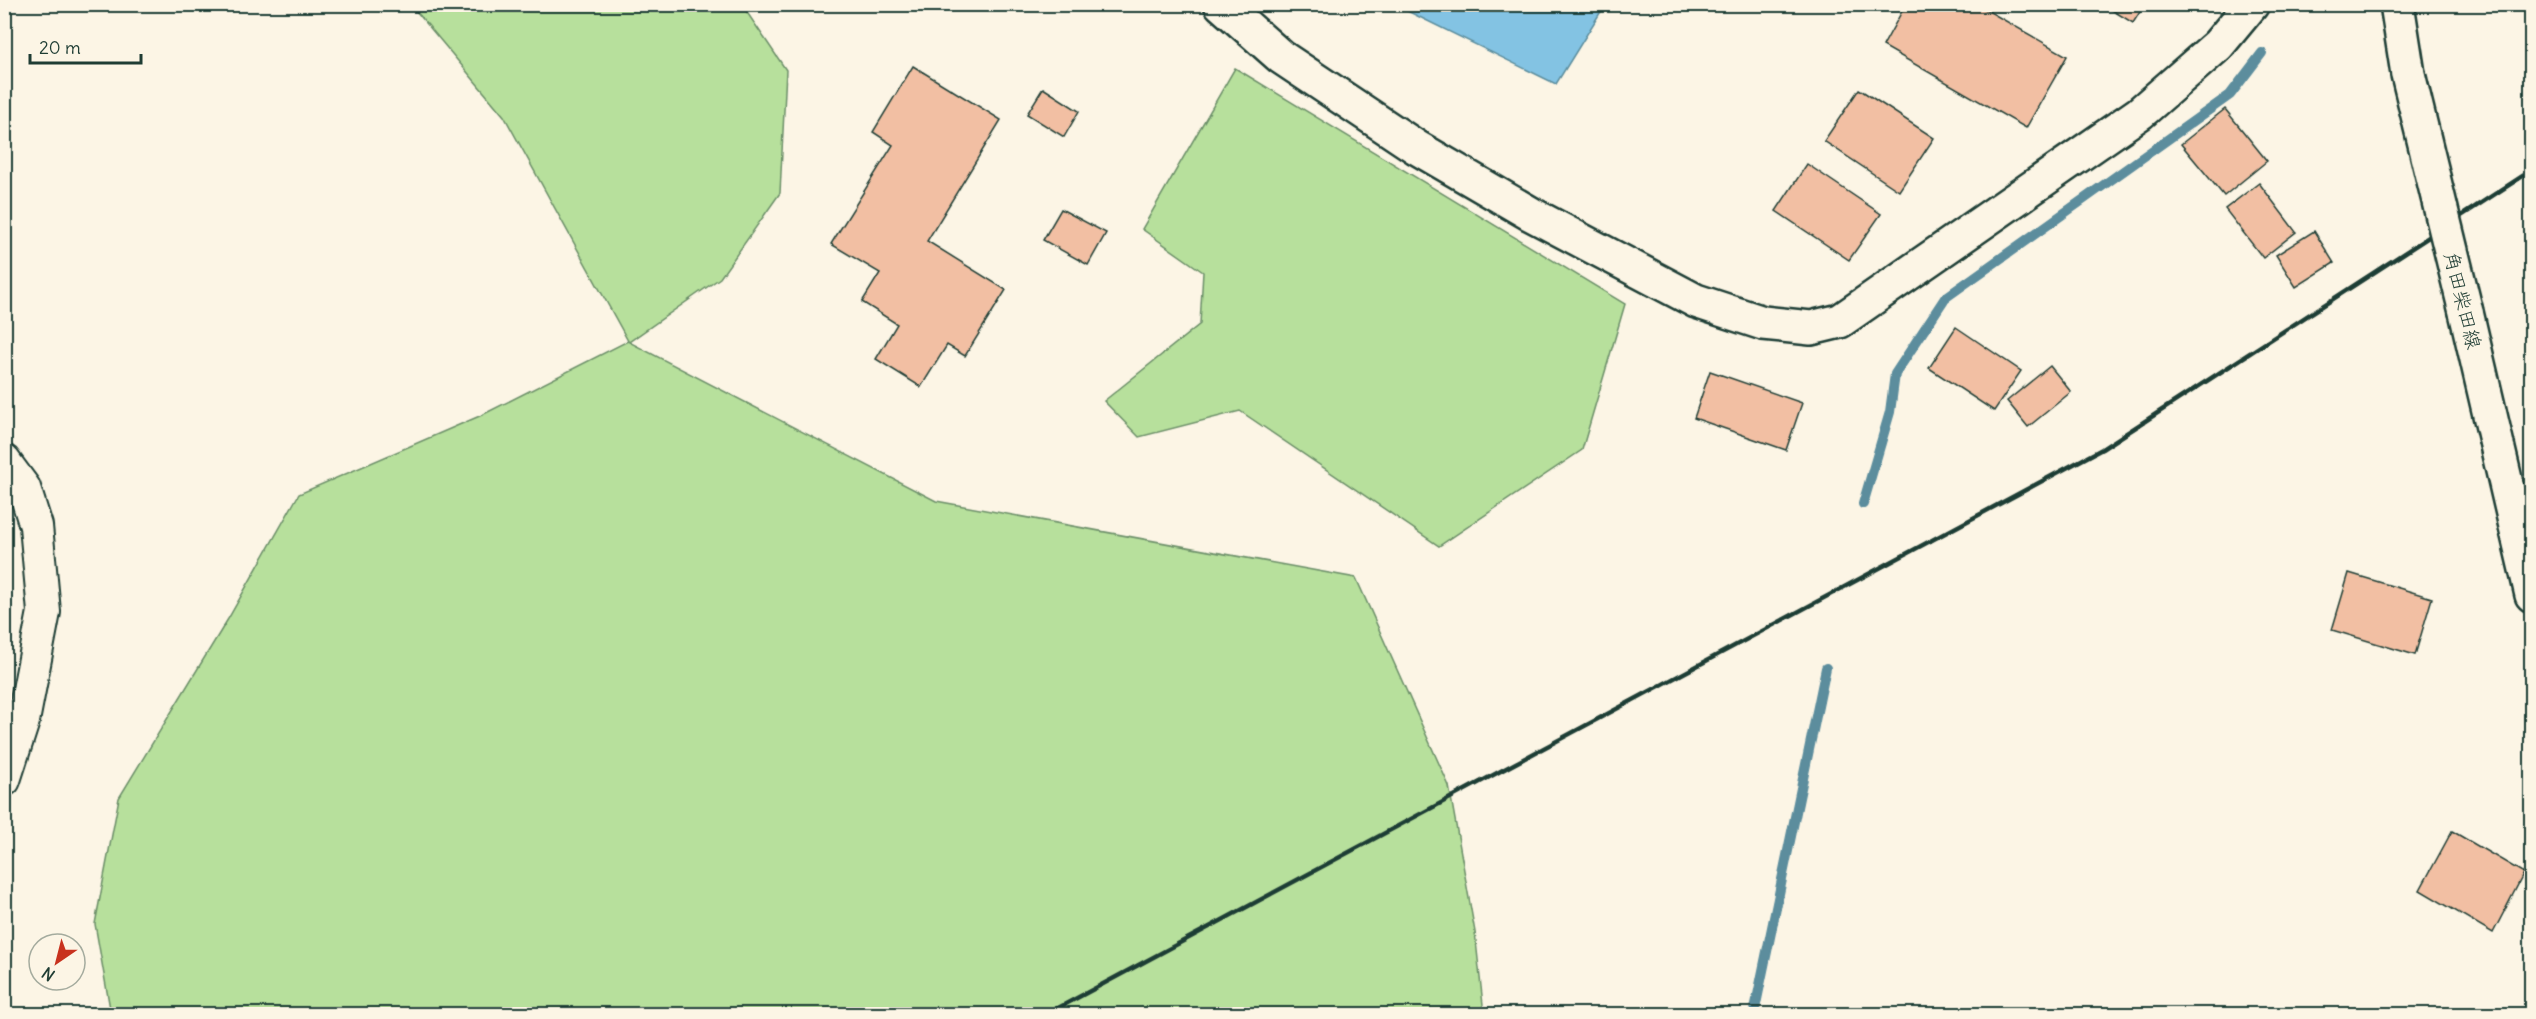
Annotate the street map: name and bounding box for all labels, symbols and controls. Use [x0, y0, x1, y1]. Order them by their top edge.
scale bar [30, 27, 141, 65]
text: 20 m [39, 36, 81, 59]
street label: 角田柴田線 [2439, 248, 2487, 352]
north arrow [27, 932, 87, 992]
text: N [38, 963, 59, 986]

